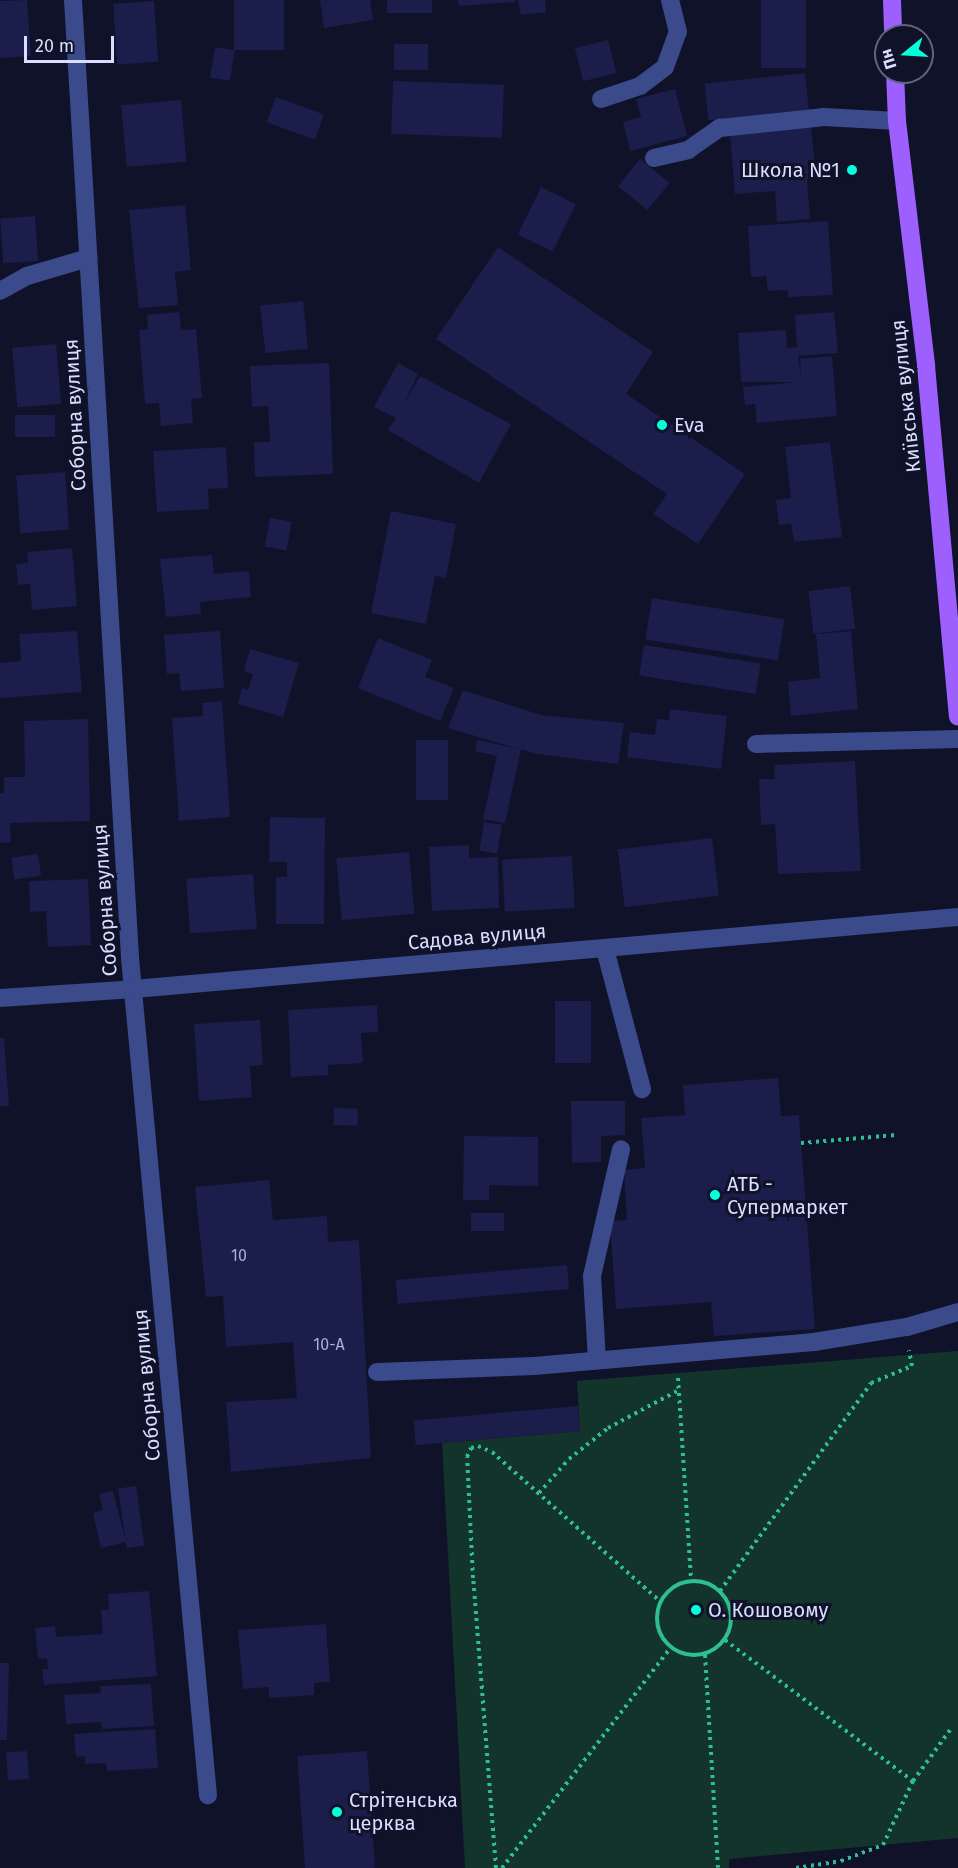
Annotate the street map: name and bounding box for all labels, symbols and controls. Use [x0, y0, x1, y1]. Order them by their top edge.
scale bar [27, 24, 117, 62]
north arrow [874, 24, 934, 84]
text: 20 m [35, 35, 74, 57]
text: Пн [876, 47, 900, 72]
place label: Школа №1 [741, 158, 840, 182]
marker: Школа №1 [845, 163, 859, 177]
street label: Київська вулиця [886, 318, 926, 474]
street label: Соборна вулиця [59, 338, 91, 492]
place label: Eva [674, 413, 705, 437]
marker: Eva [655, 418, 669, 432]
street label: Соборна вулиця [88, 823, 122, 977]
street label: Садова вулиця [407, 919, 547, 955]
place label: АТБ - Супермаркет [727, 1172, 847, 1219]
marker: АТБ - Супермаркет [708, 1188, 722, 1202]
house number: 10 [231, 1246, 247, 1266]
street label: Соборна вулиця [128, 1308, 166, 1462]
house number: 10-А [313, 1335, 345, 1355]
place label: О. Кошовому [708, 1598, 828, 1622]
marker: О. Кошовому [689, 1603, 703, 1617]
place label: Стрітенська церква [349, 1788, 458, 1835]
marker: Стрітенська церква [330, 1805, 344, 1819]

